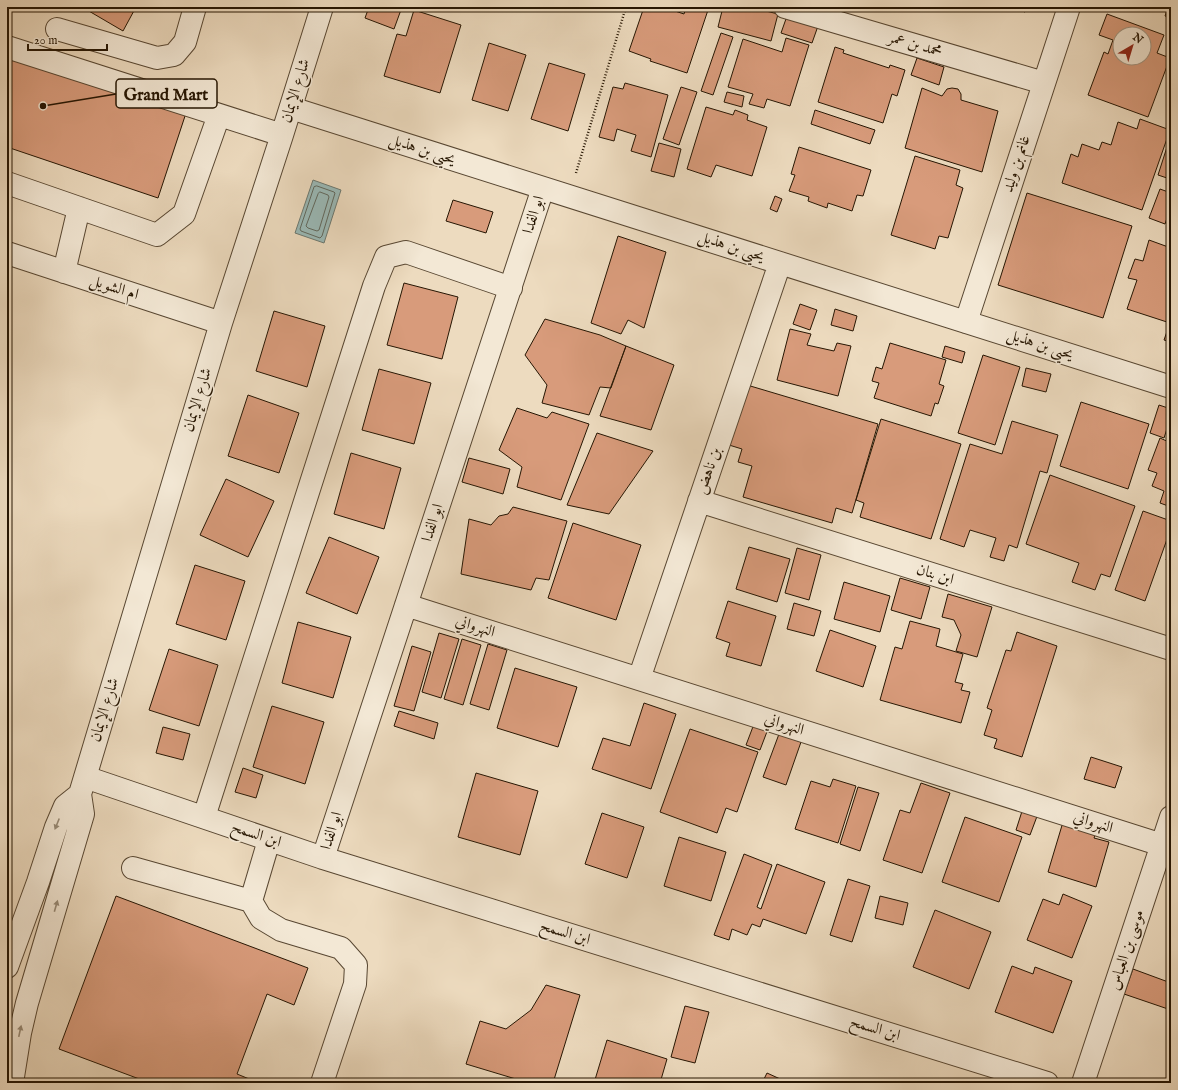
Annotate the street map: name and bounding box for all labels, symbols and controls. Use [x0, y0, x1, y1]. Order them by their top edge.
scale bar [28, 26, 107, 52]
north arrow [1112, 26, 1152, 66]
street label: محمد بن عمر [884, 27, 944, 62]
text: N [1129, 30, 1146, 48]
text: 20 m [34, 33, 57, 48]
street label: شارع الإيمان [277, 56, 317, 126]
callout: Grand Mart [116, 79, 217, 108]
text: Grand Mart [124, 85, 208, 106]
street label: يحيى بن هذيل [385, 130, 458, 172]
street label: غانم بن وليد [998, 133, 1038, 196]
street label: ابو الفدا [518, 193, 550, 237]
street label: يحيى بن هذيل [694, 227, 767, 269]
street label: ام الشويل [86, 271, 141, 308]
street label: يحيى بن هذيل [1003, 325, 1076, 367]
street label: شارع الإيمان [179, 365, 219, 435]
street label: بن ناهض [692, 445, 726, 497]
street label: ابو الفدا [417, 501, 449, 545]
street label: ابن بنان [914, 560, 956, 590]
street label: النهرواني [452, 611, 497, 644]
street label: شارع الإيمان [86, 675, 126, 745]
street label: النهرواني [761, 709, 806, 742]
street label: النهرواني [1070, 807, 1115, 840]
street label: ابو الفدا [316, 809, 348, 853]
street label: ابن السمح [227, 817, 284, 856]
one-way arrow [54, 819, 60, 831]
one-way arrow [53, 899, 59, 911]
street label: موسى بن العباس [1105, 907, 1149, 993]
street label: ابن السمح [536, 916, 593, 953]
street label: ابن السمح [846, 1012, 903, 1049]
one-way arrow [18, 1025, 24, 1037]

